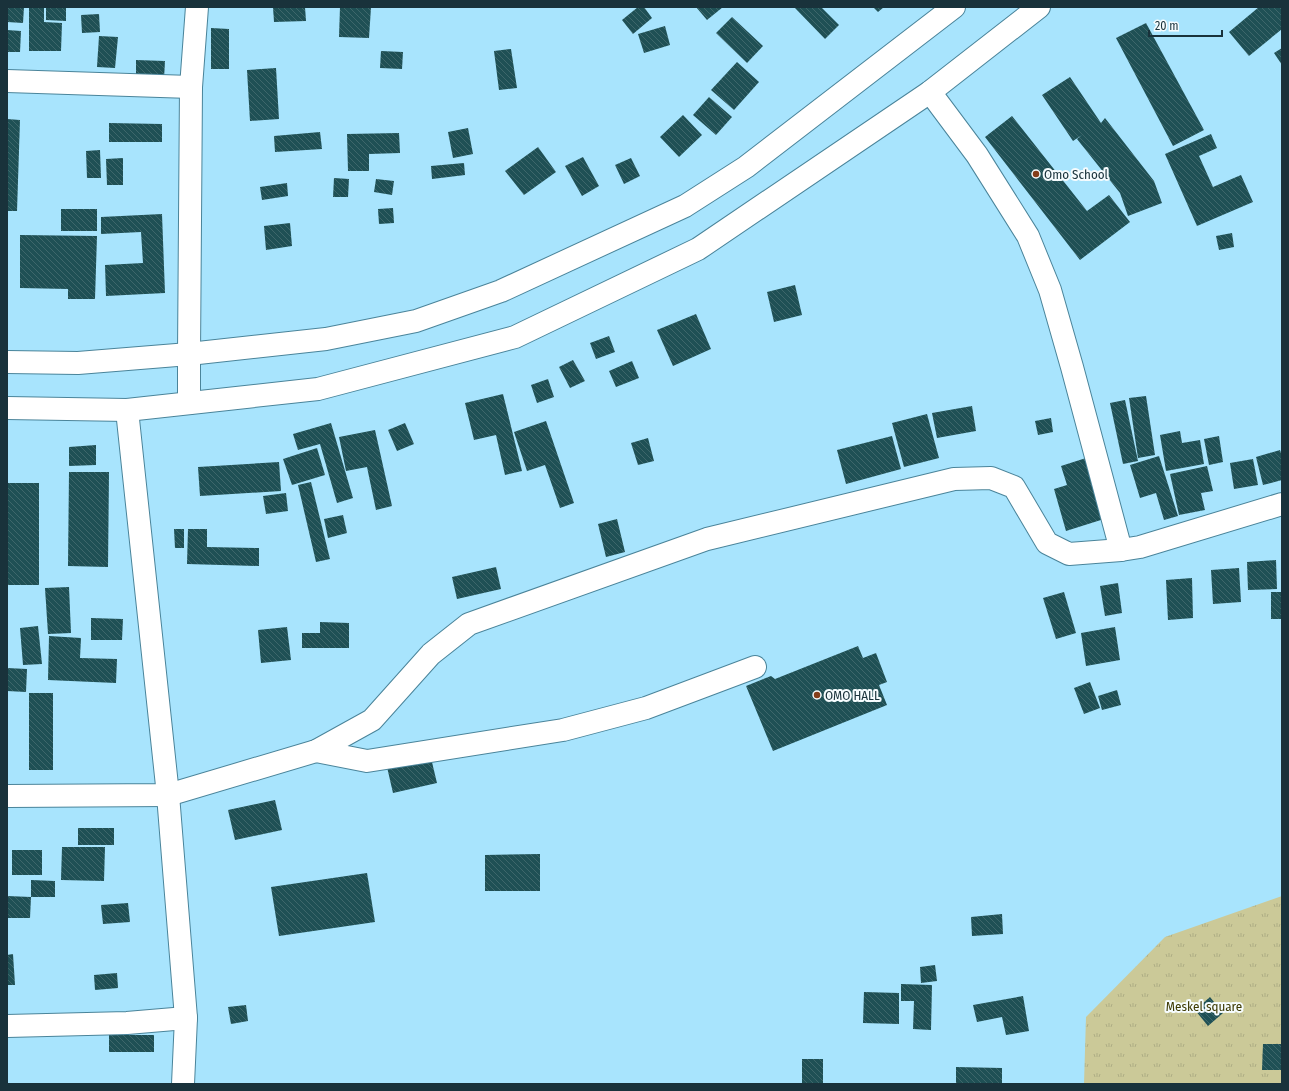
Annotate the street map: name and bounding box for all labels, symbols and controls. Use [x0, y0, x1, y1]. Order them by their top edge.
scale bar [1149, 12, 1222, 38]
text: 20 m [1155, 19, 1179, 33]
place label: Omo School [1044, 167, 1109, 182]
marker: Omo School [1031, 169, 1041, 179]
place label: OMO HALL [825, 688, 880, 703]
marker: OMO HALL [812, 690, 822, 700]
park label: Meskel square [1166, 999, 1242, 1014]

